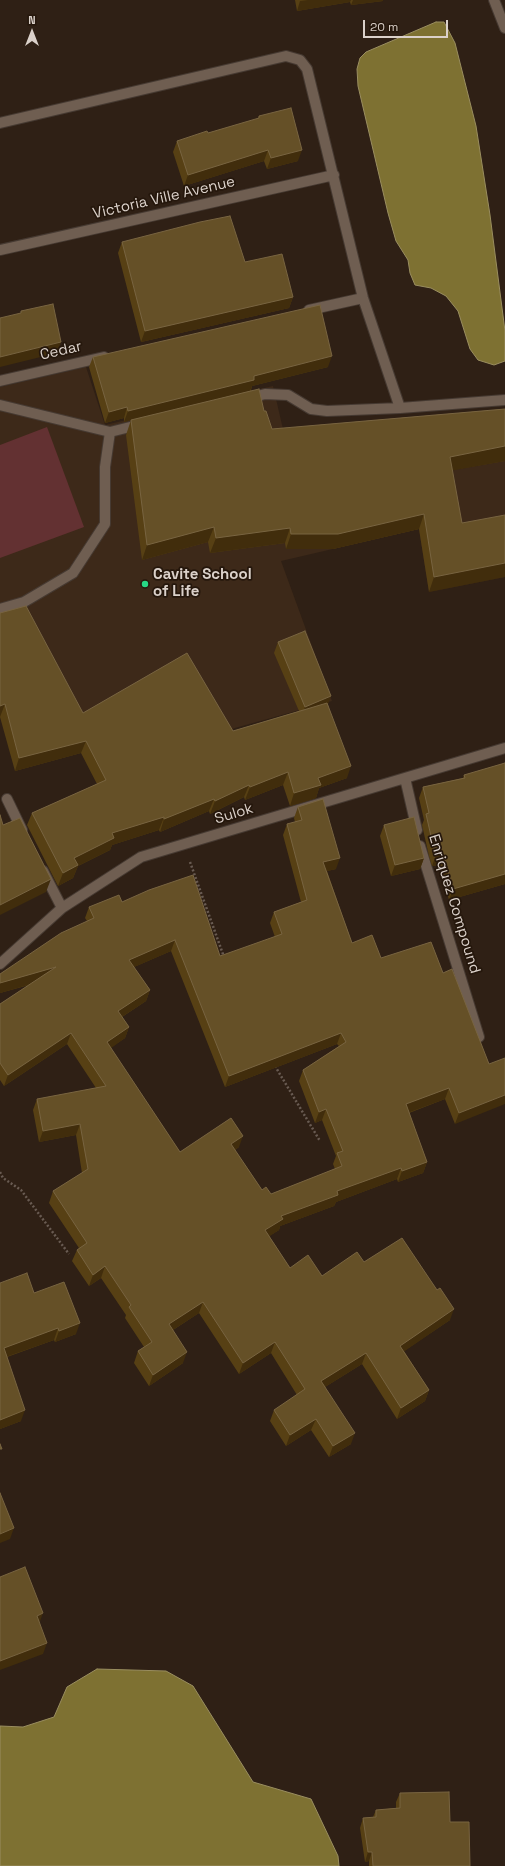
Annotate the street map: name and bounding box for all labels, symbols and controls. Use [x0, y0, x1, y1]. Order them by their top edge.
north arrow [12, 12, 52, 52]
scale bar [365, 12, 450, 38]
text: N [28, 13, 36, 27]
text: 20 m [370, 19, 398, 35]
street label: Victoria Ville Avenue [91, 173, 237, 223]
street label: Cedar [38, 337, 84, 365]
place label: Cavite School of Life [153, 566, 252, 601]
marker: Cavite School of Life [140, 579, 150, 589]
street label: Sulok [213, 800, 255, 828]
street label: Enriquez Compound [424, 832, 484, 976]

